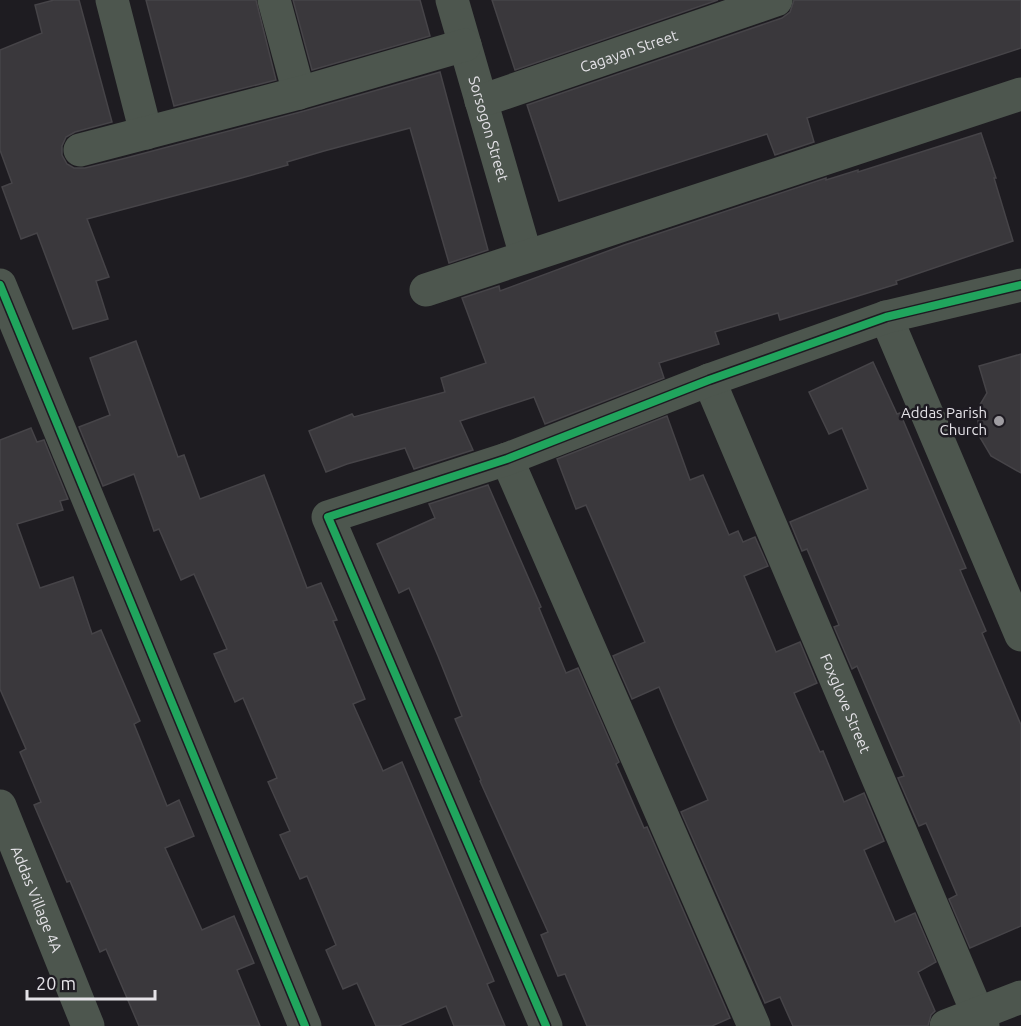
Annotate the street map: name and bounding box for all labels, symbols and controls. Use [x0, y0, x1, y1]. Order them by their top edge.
street label: Cagayan Street [578, 26, 680, 75]
street label: Sorsogon Street [466, 74, 513, 184]
place label: Addas Parish Church [901, 404, 987, 438]
marker: Addas Parish Church [992, 414, 1006, 428]
street label: Foxglove Street [817, 651, 875, 755]
street label: Addas Village 4A [8, 843, 66, 955]
scale bar [27, 963, 154, 1001]
text: 20 m [36, 973, 76, 993]

